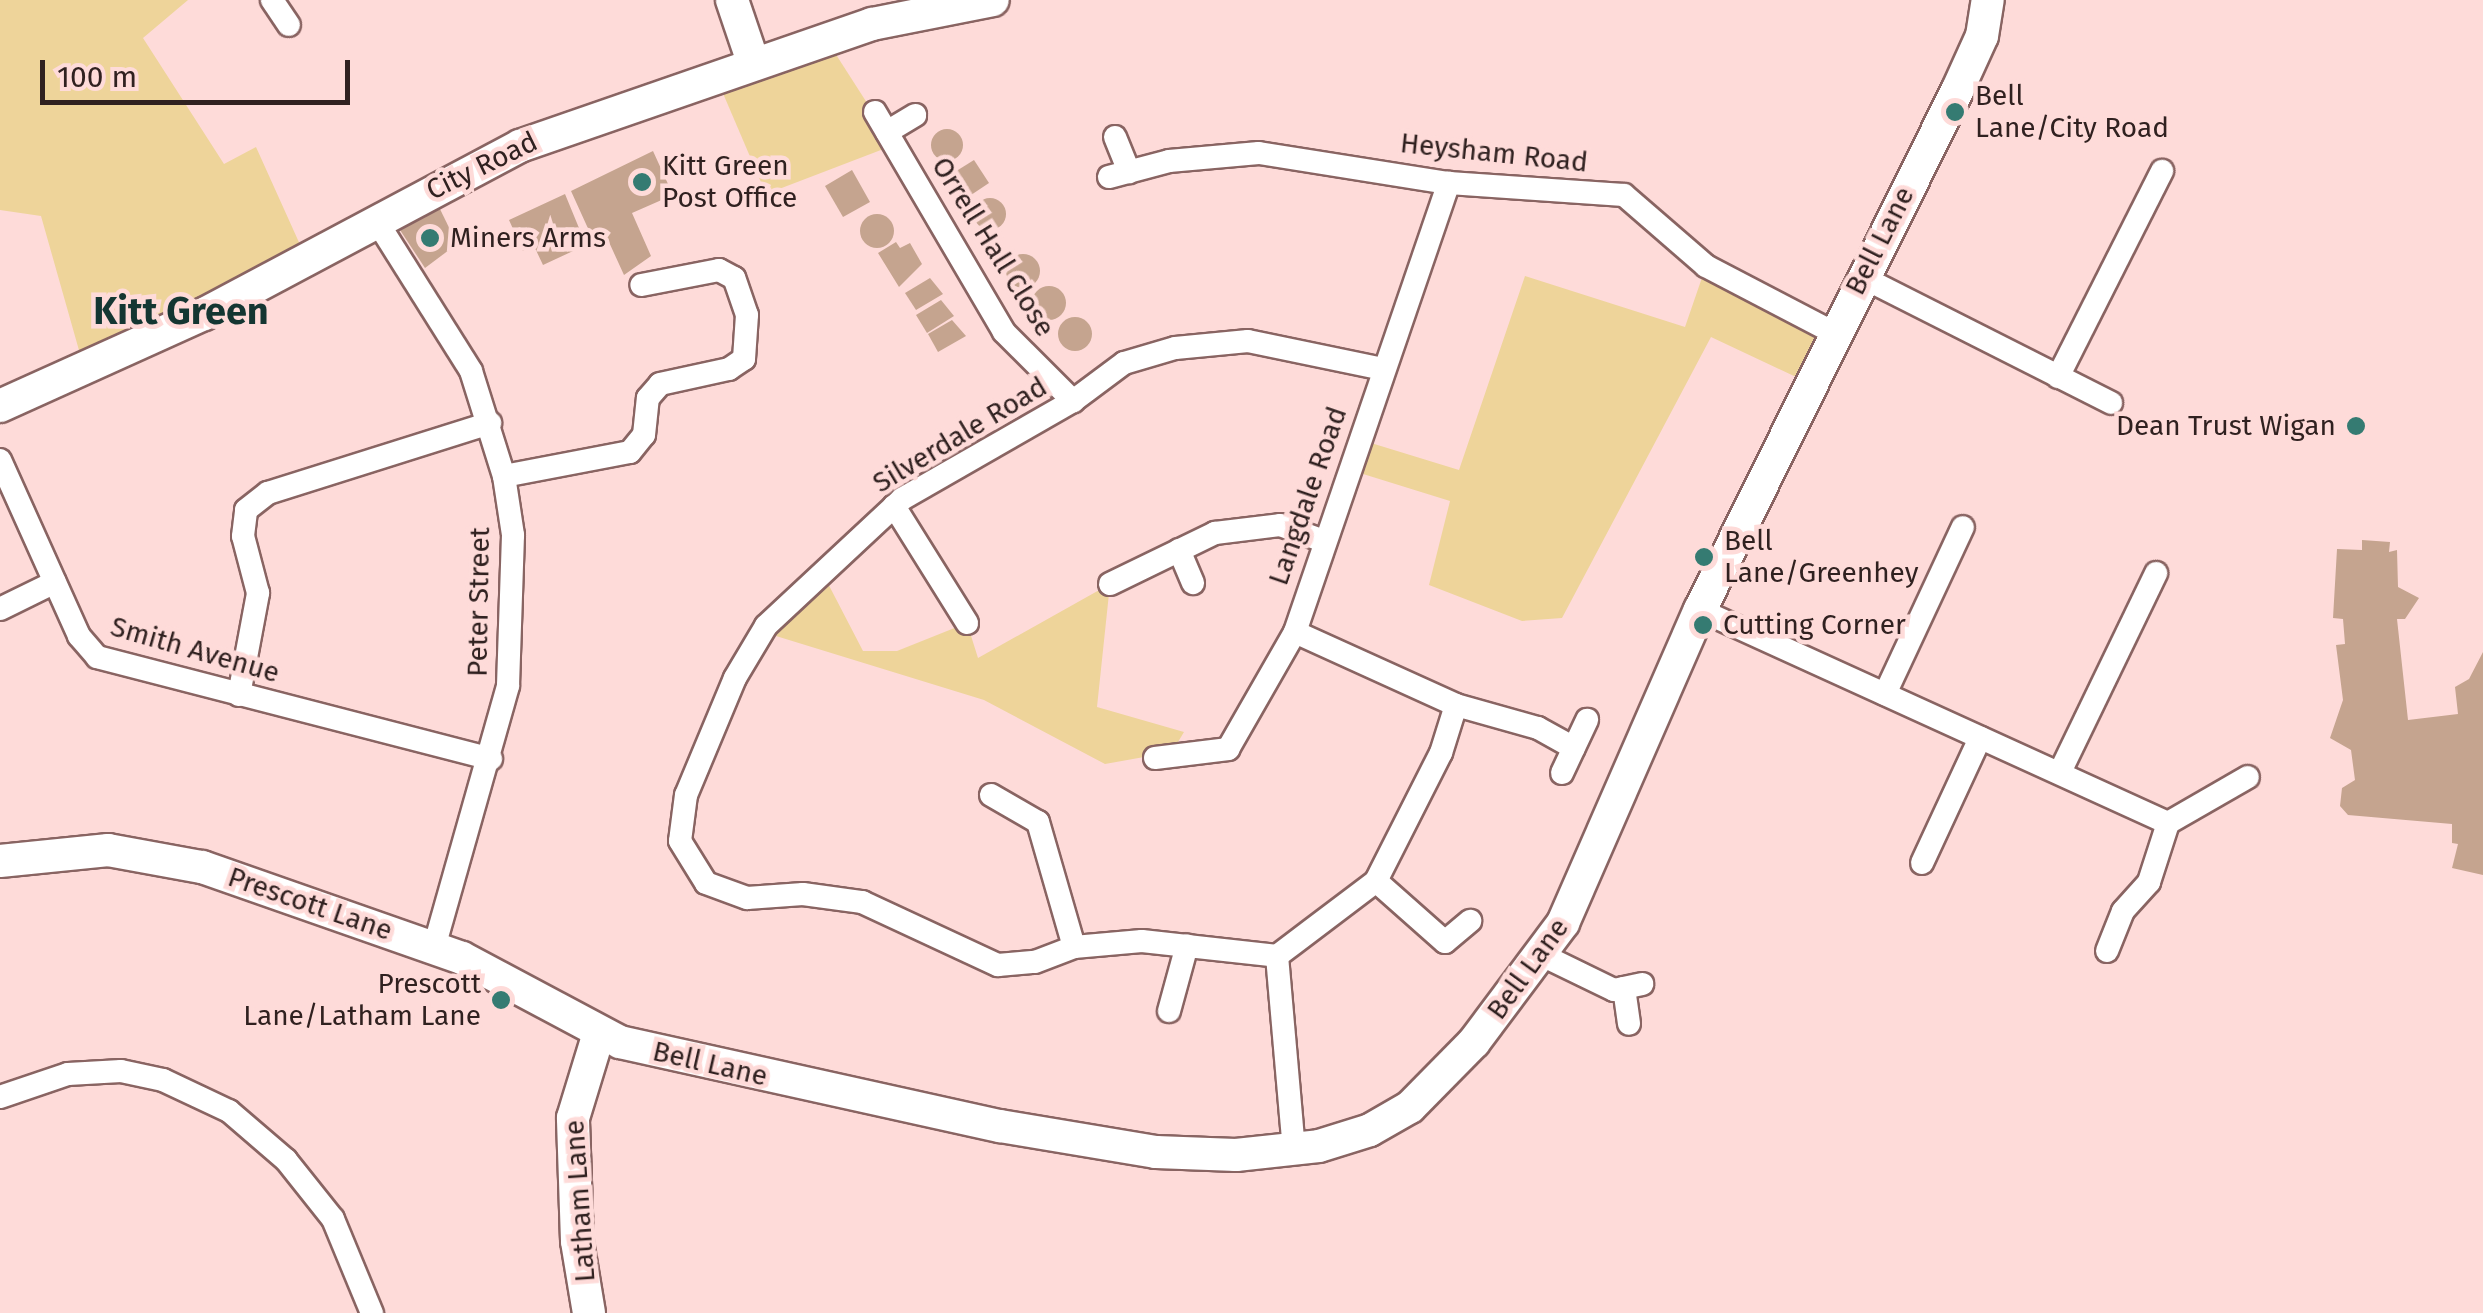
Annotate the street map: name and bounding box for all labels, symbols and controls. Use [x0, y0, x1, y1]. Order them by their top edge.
scale bar [45, 40, 355, 102]
text: 100 m [57, 59, 137, 95]
place label: Bell Lane/City Road [1975, 79, 2169, 145]
marker: Bell Lane/City Road [1944, 101, 1966, 123]
street label: City Road [421, 125, 543, 207]
street label: Heysham Road [1399, 126, 1589, 180]
place label: Kitt Green Post Office [662, 149, 797, 215]
street label: Orrell Hall Close [924, 151, 1062, 343]
marker: Kitt Green Post Office [631, 171, 653, 193]
street label: Bell Lane [1839, 181, 1921, 301]
place label: Miners Arms [450, 221, 606, 255]
marker: Miners Arms [419, 227, 441, 249]
district label: Kitt Green [93, 289, 269, 335]
street label: Silverdale Road [867, 370, 1053, 500]
street label: Langdale Road [1262, 402, 1354, 590]
place label: Dean Trust Wigan [2116, 409, 2336, 443]
marker: Dean Trust Wigan [2345, 415, 2367, 437]
place label: Bell Lane/Greenhey [1724, 524, 1918, 590]
street label: Peter Street [461, 527, 497, 677]
marker: Bell Lane/Greenhey [1693, 546, 1715, 568]
place label: Cutting Corner [1723, 608, 1906, 642]
street label: Smith Avenue [107, 610, 283, 690]
marker: Cutting Corner [1692, 614, 1714, 636]
street label: Prescott Lane [224, 860, 396, 948]
street label: Bell Lane [1480, 912, 1576, 1026]
place label: Prescott Lane/Latham Lane [243, 967, 481, 1033]
marker: Prescott Lane/Latham Lane [490, 989, 512, 1011]
street label: Bell Lane [649, 1035, 771, 1093]
street label: Latham Lane [558, 1119, 602, 1283]

